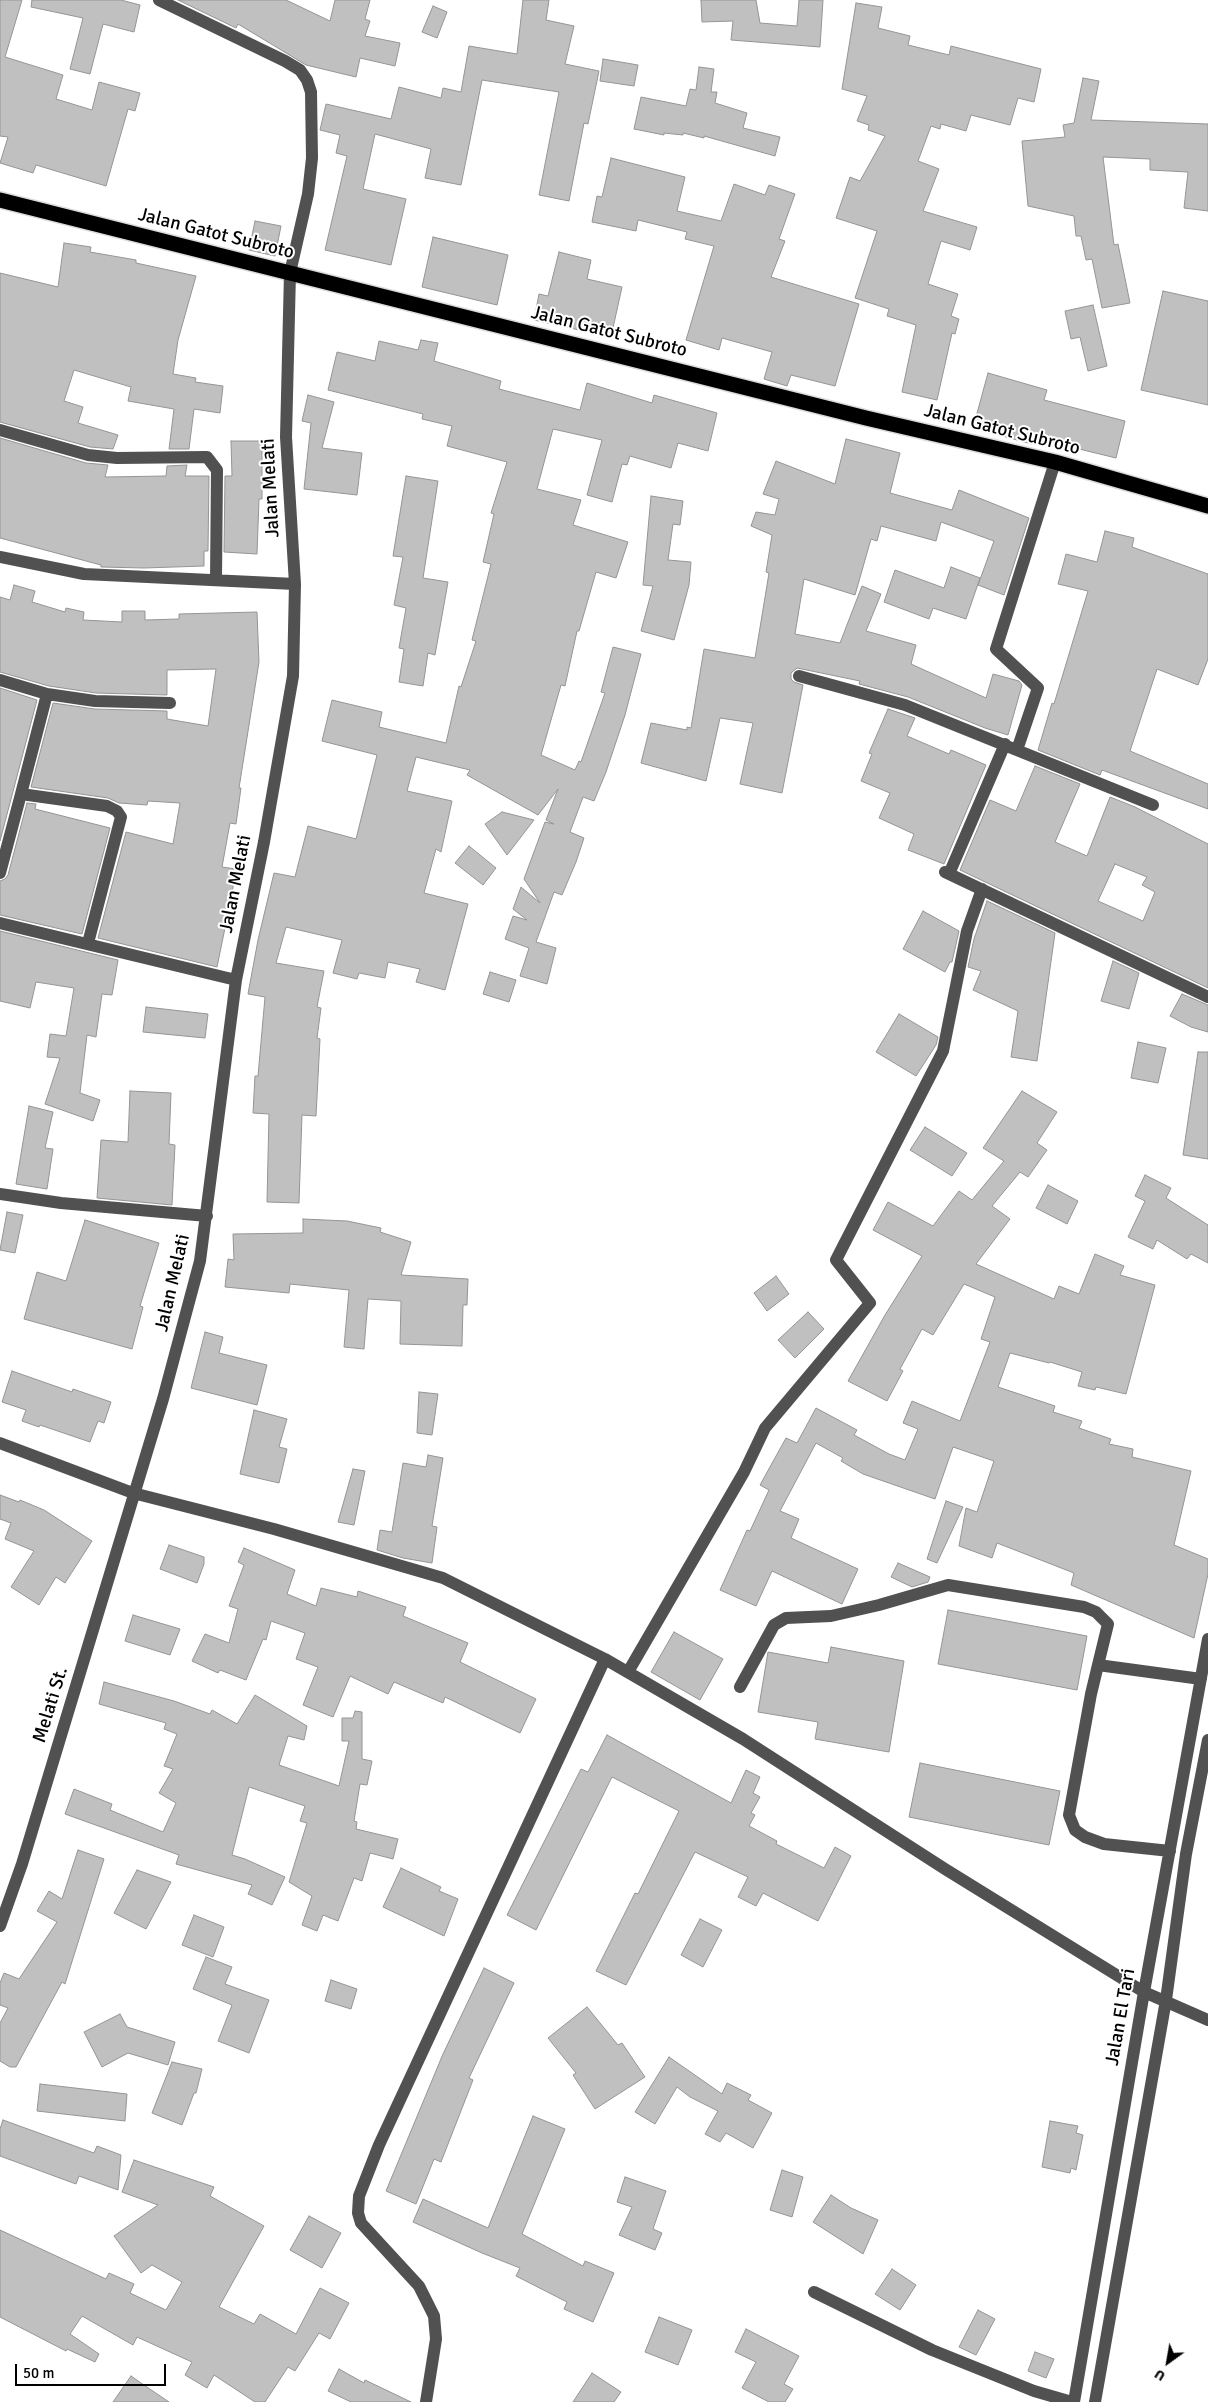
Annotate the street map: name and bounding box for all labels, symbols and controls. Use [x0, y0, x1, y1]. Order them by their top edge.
street label: Jalan Gatot Subroto [136, 204, 296, 264]
street label: Jalan Gatot Subroto [529, 302, 689, 362]
street label: Jalan Gatot Subroto [922, 400, 1082, 460]
street label: Jalan Melati [257, 438, 285, 538]
street label: Jalan Melati [215, 833, 257, 935]
street label: Jalan Melati [151, 1232, 195, 1334]
street label: Melati St. [29, 1664, 73, 1746]
street label: Jalan El Tari [1101, 1967, 1141, 2067]
north arrow [1143, 2337, 1193, 2387]
scale bar [18, 2354, 169, 2386]
text: 50 m [23, 2364, 54, 2382]
text: U [1151, 2365, 1168, 2385]

